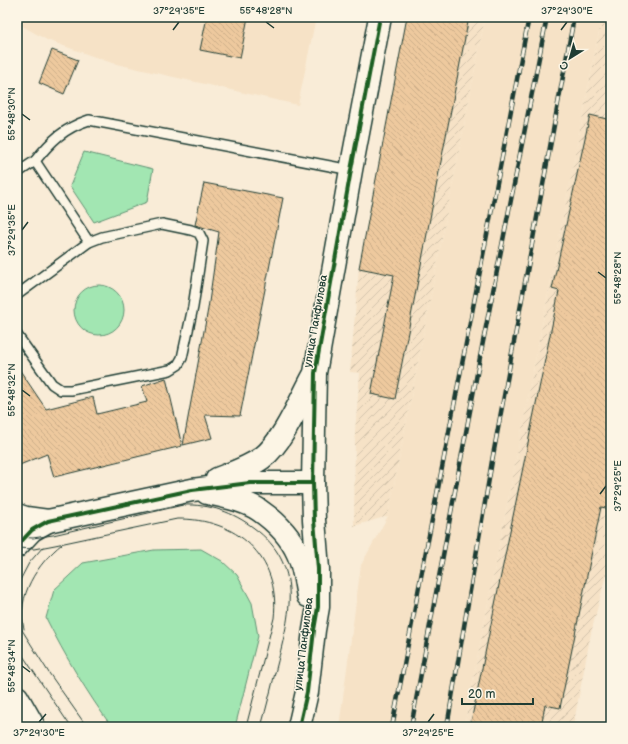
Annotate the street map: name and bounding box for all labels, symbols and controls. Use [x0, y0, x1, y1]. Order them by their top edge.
text: 37°29'35"E [153, 5, 205, 17]
text: 55°48'28"N [239, 5, 293, 17]
text: 37°29'30"E [541, 5, 593, 17]
north arrow [550, 38, 590, 78]
text: С [557, 58, 571, 73]
text: 55°48'30"N [6, 87, 18, 141]
text: 37°29'35"E [6, 204, 18, 256]
text: 55°48'28"N [612, 251, 624, 305]
street label: улица Панфилова [301, 273, 330, 368]
text: 55°48'32"N [6, 363, 18, 417]
text: 37°29'25"E [612, 460, 624, 512]
street label: улица Панфилова [291, 596, 316, 691]
text: 55°48'34"N [6, 639, 18, 693]
scale bar [462, 680, 533, 706]
text: 20 m [468, 687, 495, 702]
text: 37°29'30"E [13, 727, 65, 739]
text: 37°29'25"E [402, 727, 454, 739]

